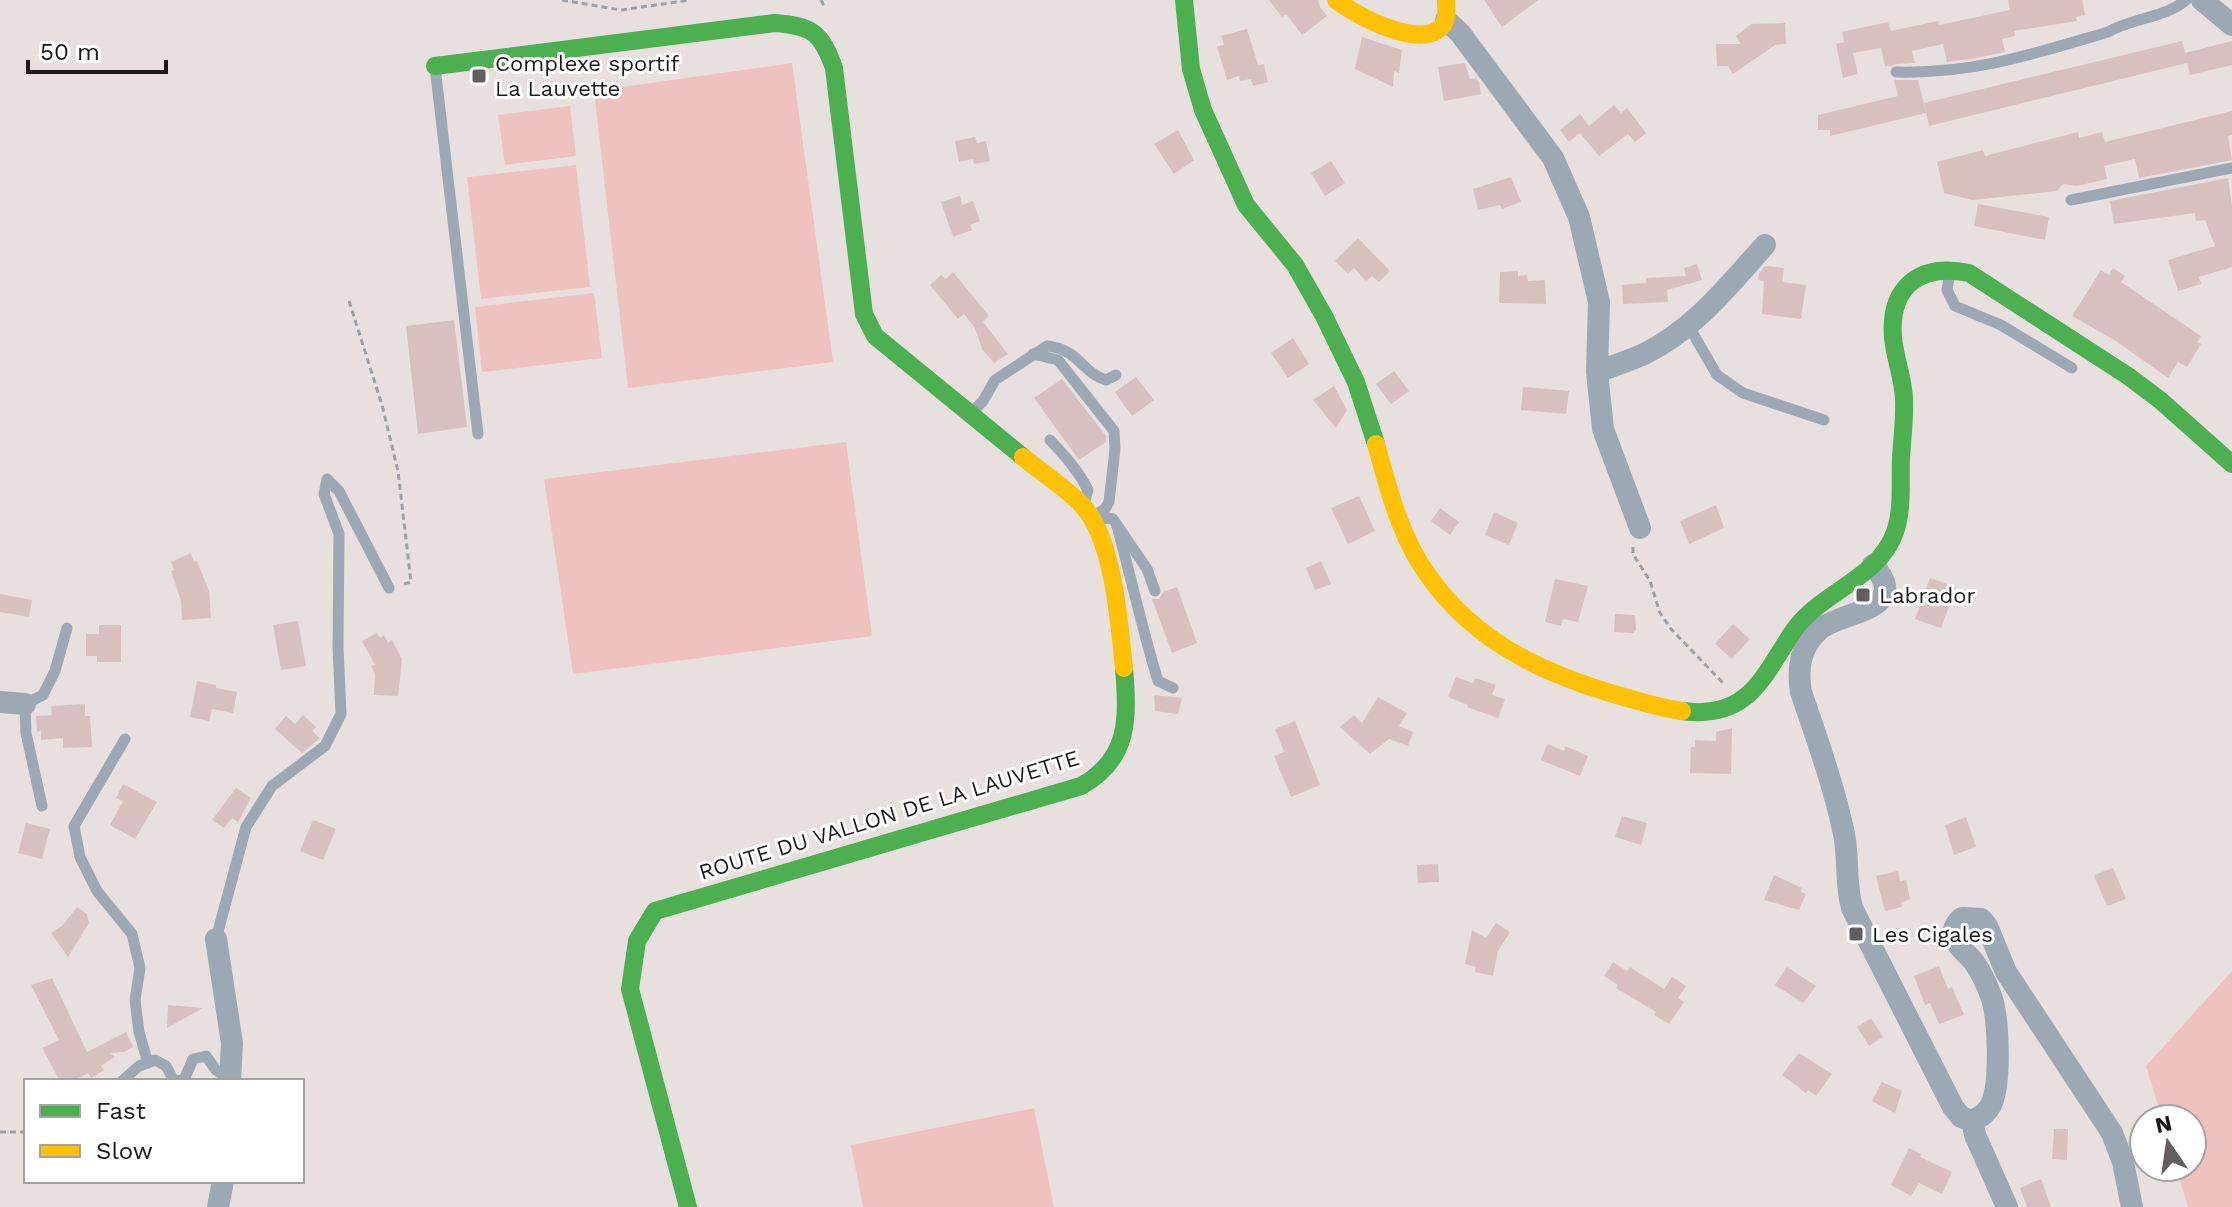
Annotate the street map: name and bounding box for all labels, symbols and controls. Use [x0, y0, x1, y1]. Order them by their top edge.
scale bar [28, 24, 166, 74]
text: 50 m [40, 38, 100, 66]
place label: Complexe sportif La Lauvette [495, 51, 680, 101]
marker: Complexe sportif La Lauvette [470, 67, 488, 85]
place label: Labrador [1879, 583, 1976, 608]
marker: Labrador [1854, 586, 1872, 604]
street label: ROUTE DU VALLON DE LA LAUVETTE [696, 745, 1082, 885]
place label: Les Cigales [1872, 922, 1993, 947]
marker: Les Cigales [1847, 925, 1865, 943]
legend [24, 1079, 304, 1183]
text: Fast [96, 1097, 146, 1125]
north arrow [2128, 1103, 2208, 1183]
text: N [2153, 1110, 2174, 1138]
text: Slow [96, 1137, 153, 1165]

